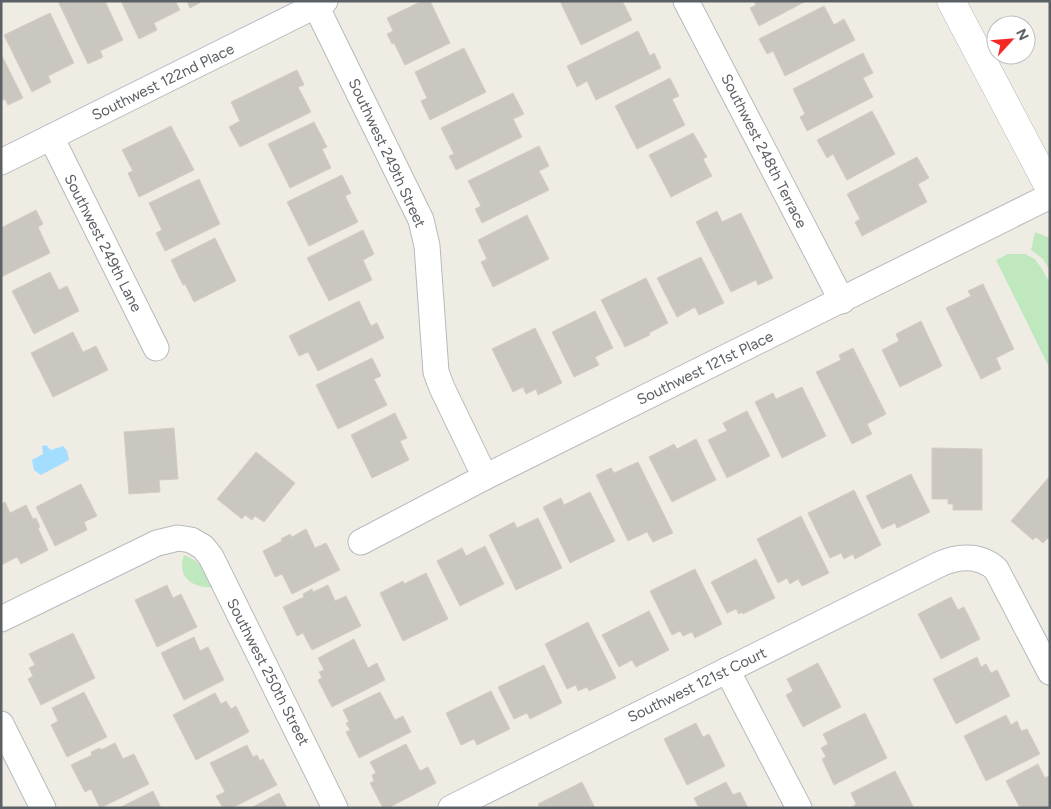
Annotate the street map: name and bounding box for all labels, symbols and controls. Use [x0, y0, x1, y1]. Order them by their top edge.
north arrow [986, 15, 1036, 65]
text: N [1012, 26, 1032, 43]
street label: Southwest 122nd Place [89, 40, 237, 124]
street label: Southwest 248th Terrace [717, 71, 811, 231]
street label: Southwest 249th Street [345, 76, 430, 231]
street label: Southwest 249th Lane [60, 171, 146, 315]
street label: Southwest 121st Place [634, 327, 776, 409]
street label: Southwest 250th Street [223, 595, 313, 749]
street label: Southwest 121st Court [625, 643, 770, 726]

